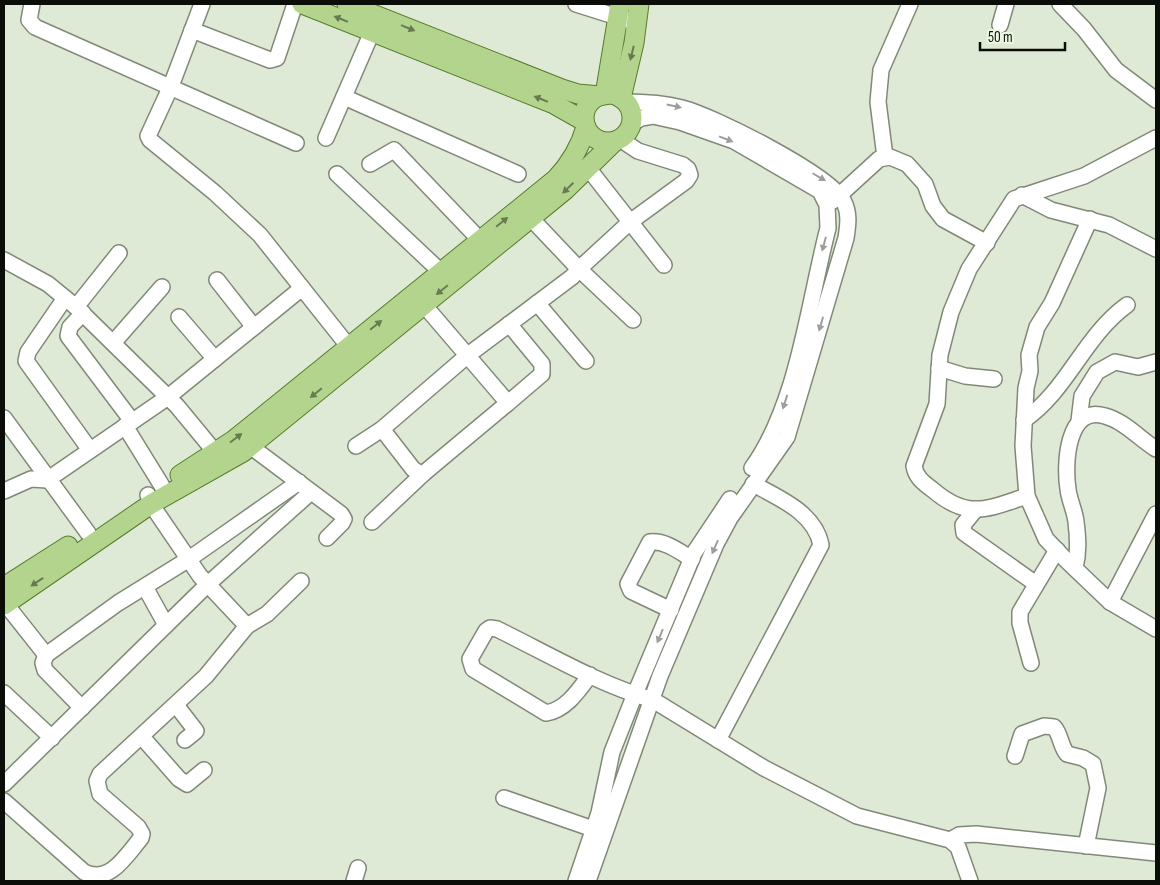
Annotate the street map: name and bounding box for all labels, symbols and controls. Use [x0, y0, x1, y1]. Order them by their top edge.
one-way arrow [334, 15, 348, 23]
scale bar [980, 20, 1065, 52]
one-way arrow [401, 25, 416, 32]
text: 50 m [988, 28, 1013, 47]
one-way arrow [628, 45, 636, 60]
one-way arrow [533, 95, 548, 103]
one-way arrow [666, 102, 681, 110]
one-way arrow [719, 136, 734, 143]
one-way arrow [812, 173, 825, 182]
one-way arrow [562, 181, 574, 193]
one-way arrow [495, 217, 508, 228]
one-way arrow [820, 237, 828, 252]
one-way arrow [436, 285, 449, 296]
one-way arrow [817, 317, 825, 332]
one-way arrow [369, 319, 382, 330]
one-way arrow [310, 387, 323, 398]
one-way arrow [781, 394, 788, 409]
one-way arrow [229, 433, 243, 443]
one-way arrow [710, 540, 718, 554]
one-way arrow [30, 577, 44, 587]
one-way arrow [655, 629, 663, 643]

